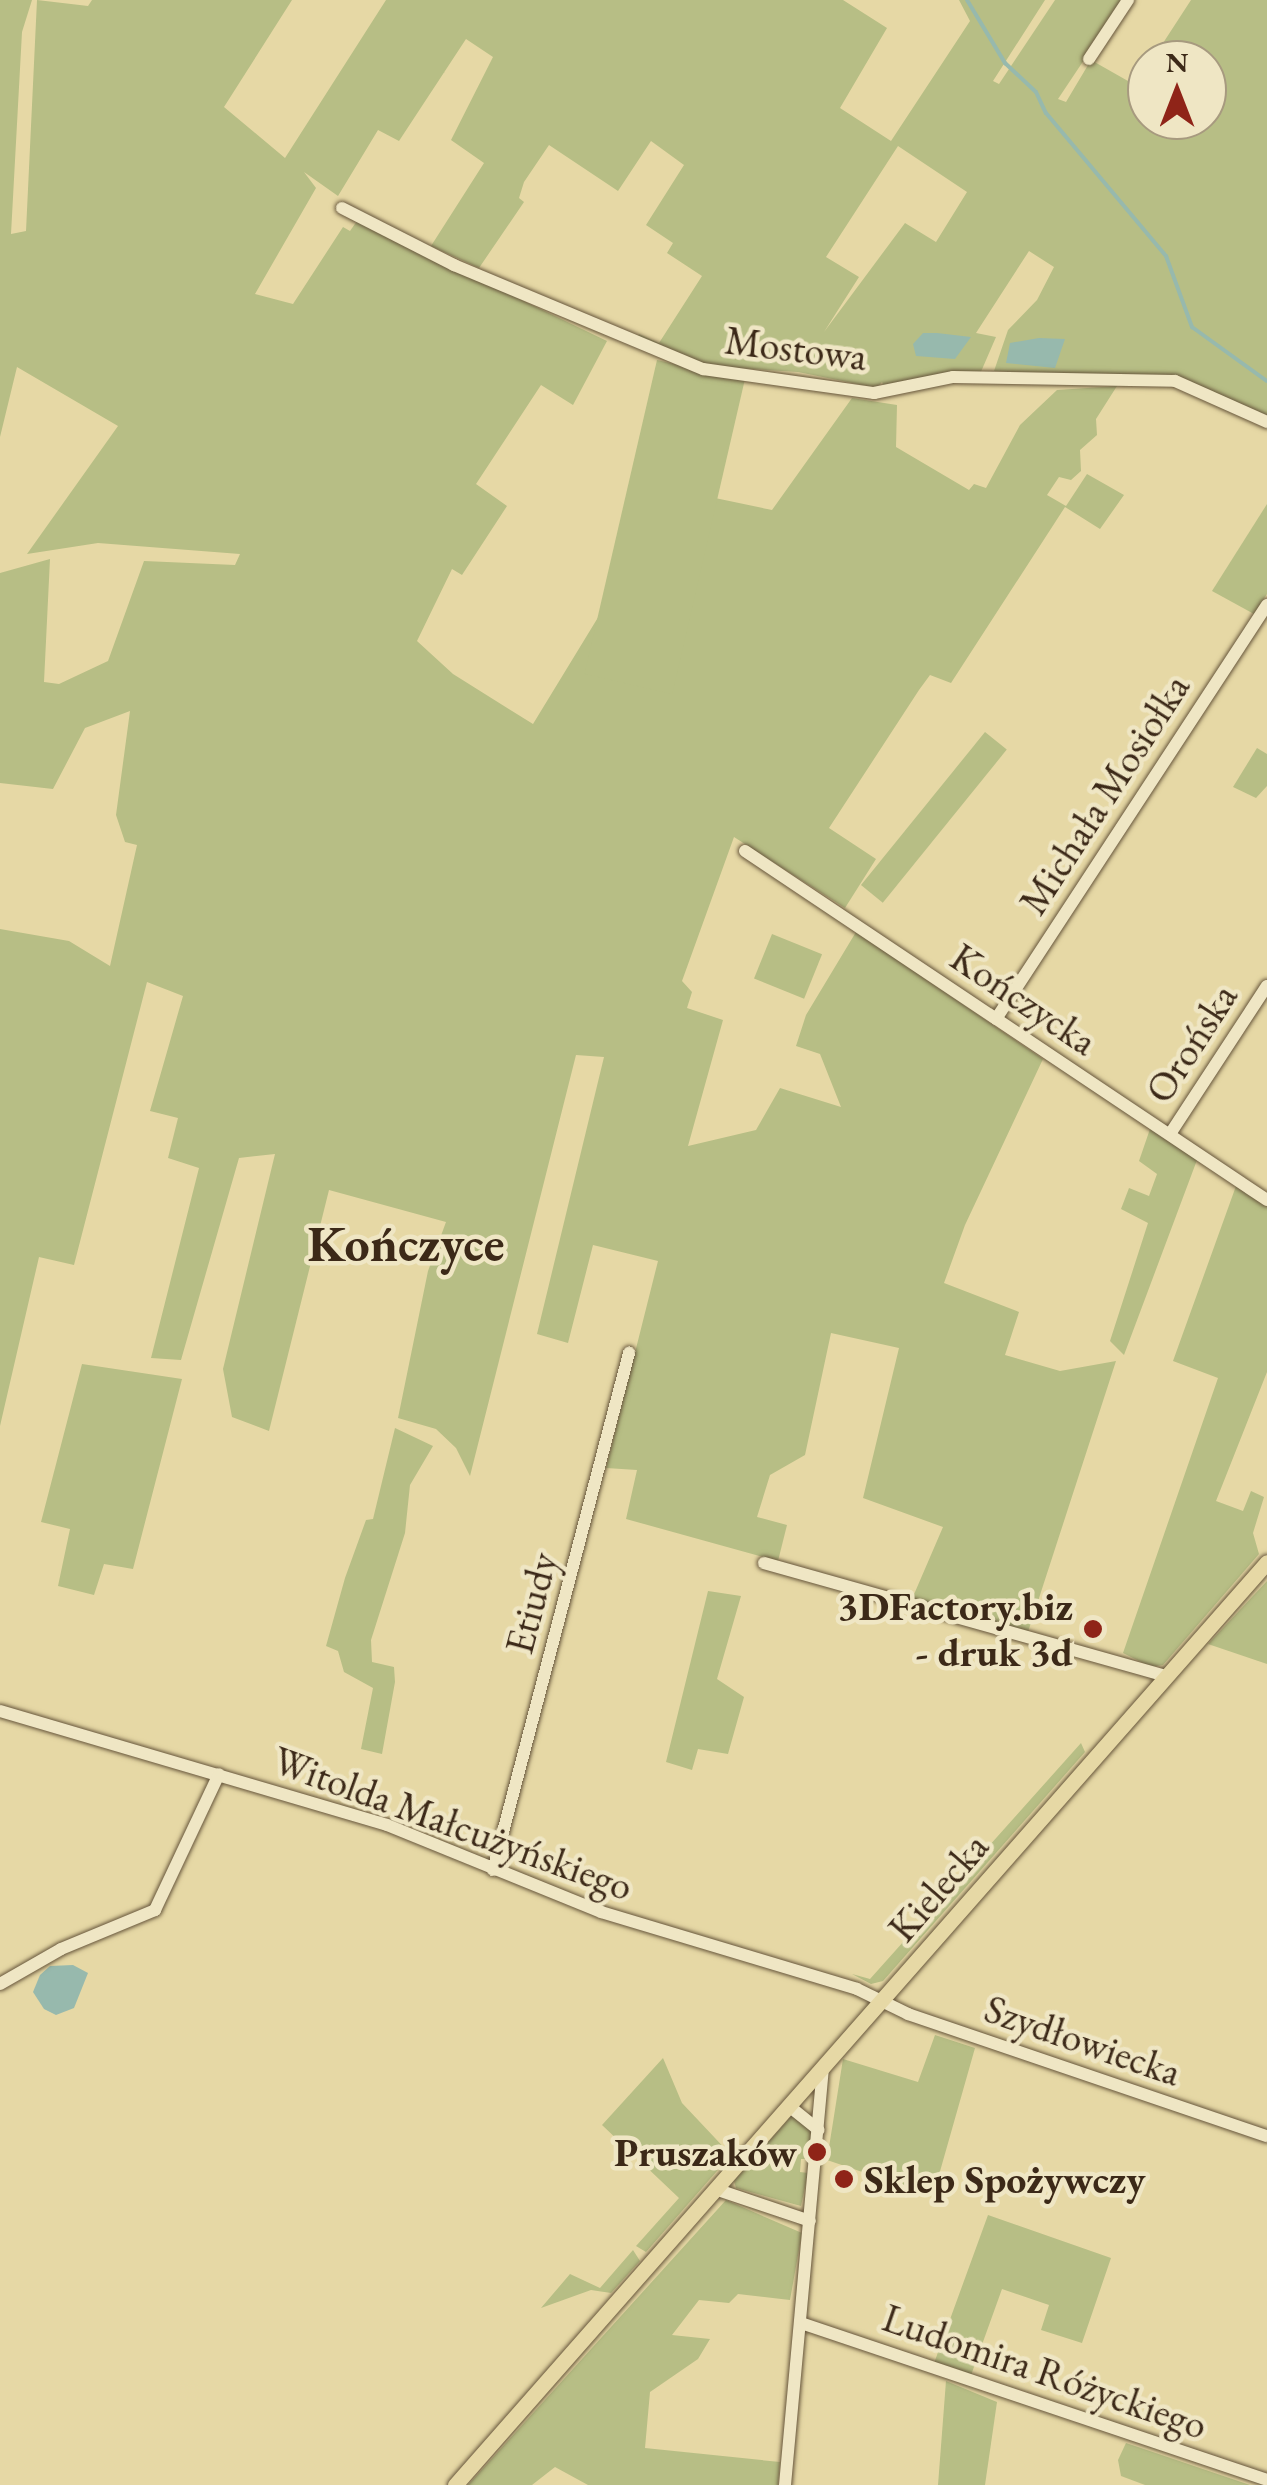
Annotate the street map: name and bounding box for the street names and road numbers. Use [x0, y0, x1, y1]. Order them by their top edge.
street label: Mostowa [722, 315, 870, 381]
street label: Michała Mosiołka [1009, 665, 1199, 923]
street label: Kończycka [942, 933, 1106, 1065]
street label: Orońska [1135, 974, 1247, 1112]
street label: Etiudy [494, 1547, 568, 1659]
street label: Witolda Małcużyńskiego [267, 1736, 639, 1910]
street label: Kielecka [878, 1823, 998, 1951]
street label: Szydłowiecka [979, 1984, 1187, 2096]
street label: Ludomira Różyckiego [877, 2293, 1213, 2449]

